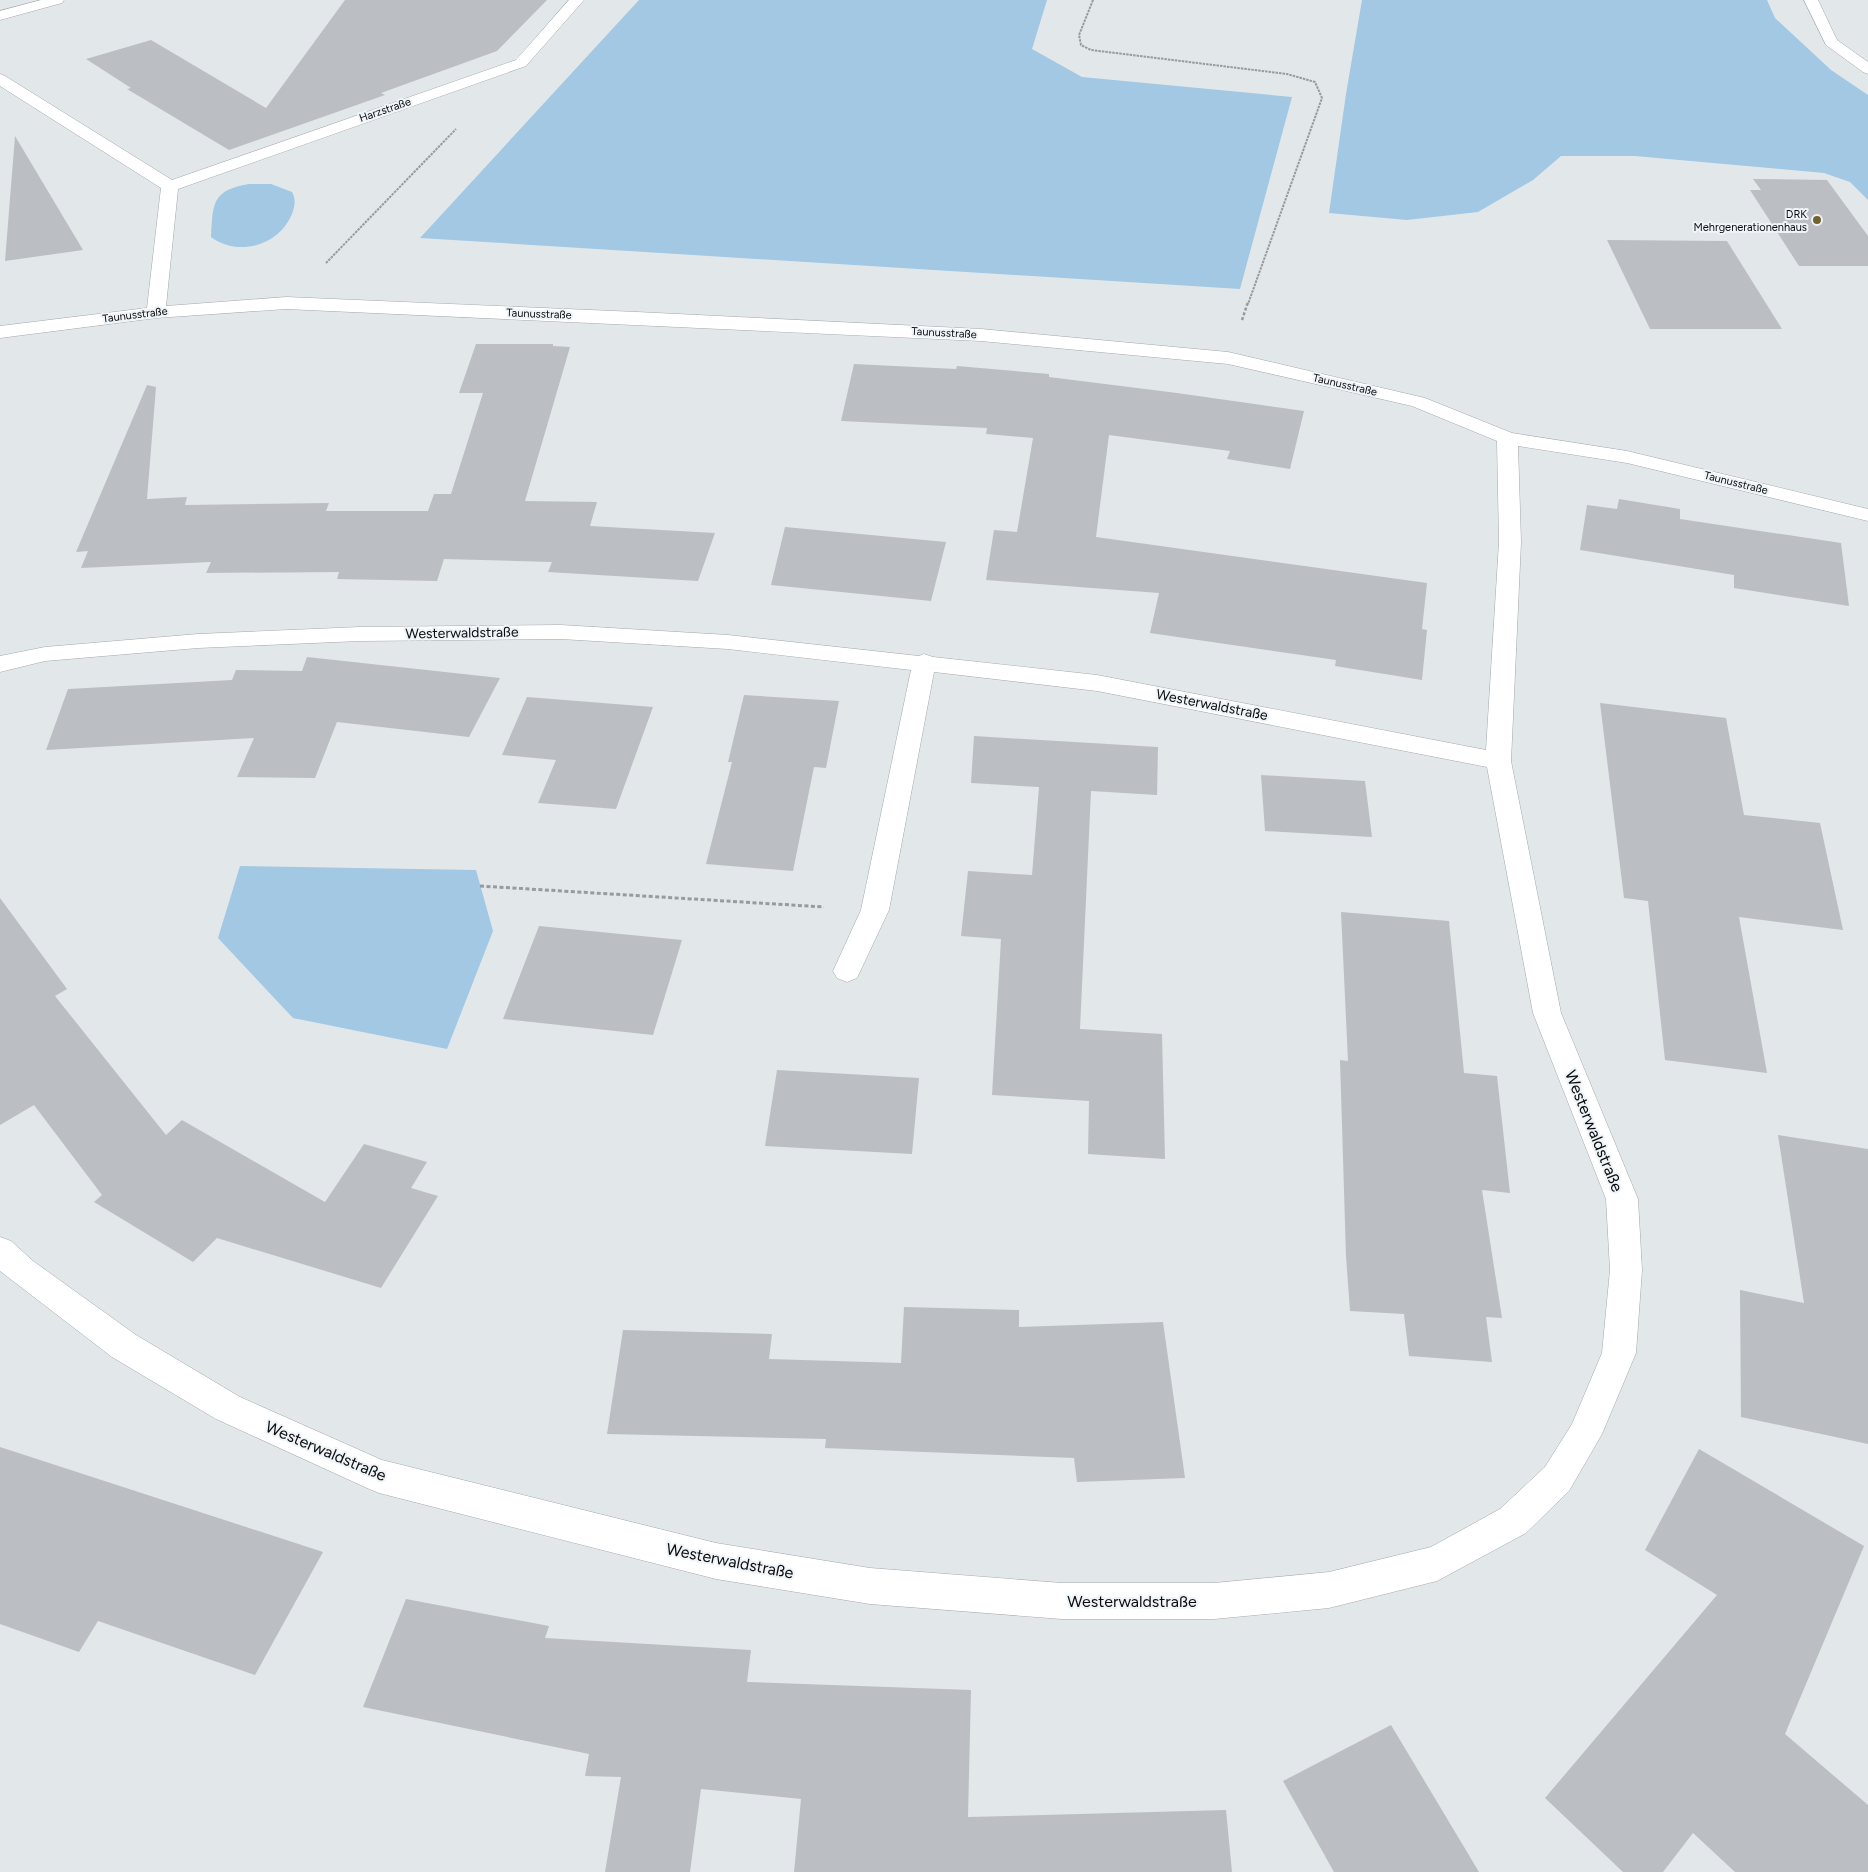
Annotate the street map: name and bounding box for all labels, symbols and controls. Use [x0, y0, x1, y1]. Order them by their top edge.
street label: Harzstraße [357, 95, 413, 125]
place label: DRK Mehrgenerationenhaus [1694, 208, 1807, 234]
marker: DRK Mehrgenerationenhaus [1811, 214, 1823, 226]
street label: Taunusstraße [102, 305, 168, 325]
street label: Taunusstraße [506, 306, 572, 322]
street label: Taunusstraße [911, 325, 977, 341]
street label: Taunusstraße [1312, 371, 1378, 399]
street label: Taunusstraße [1703, 469, 1769, 497]
street label: Westerwaldstraße [405, 624, 519, 642]
street label: Westerwaldstraße [1155, 686, 1269, 724]
street label: Westerwaldstraße [1561, 1067, 1627, 1195]
street label: Westerwaldstraße [263, 1417, 389, 1485]
street label: Westerwaldstraße [665, 1539, 796, 1583]
street label: Westerwaldstraße [1067, 1592, 1197, 1611]

